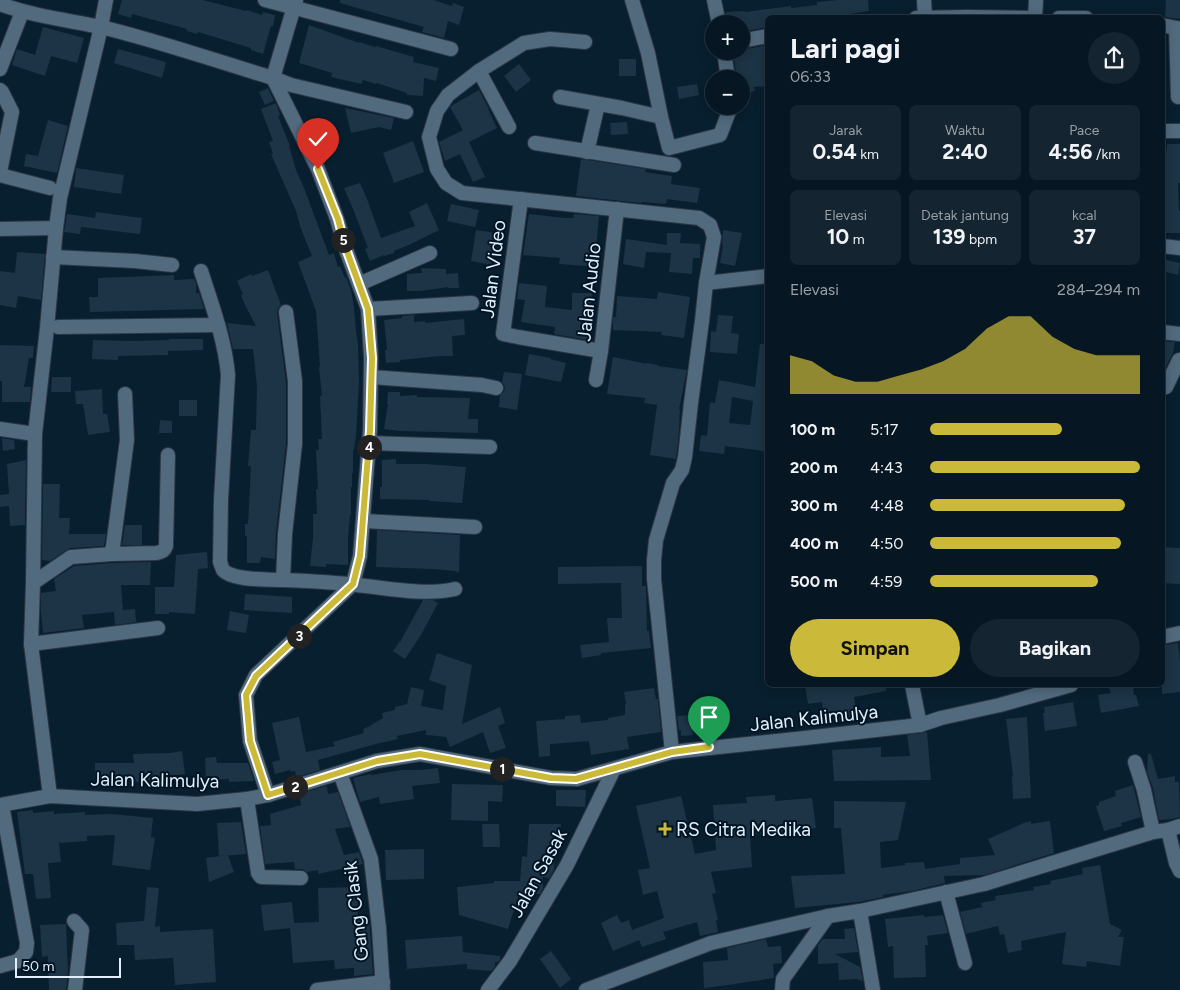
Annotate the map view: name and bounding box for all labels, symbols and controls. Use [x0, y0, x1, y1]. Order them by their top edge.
map controls [705, 15, 750, 115]
button: + [705, 15, 750, 60]
text: Lari pagi [790, 31, 901, 65]
button: share [1088, 32, 1140, 84]
text: 06:33 [790, 67, 831, 86]
button: − [705, 70, 750, 115]
pin [297, 118, 339, 169]
text: Jarak [829, 122, 862, 139]
text: Waktu [945, 122, 985, 139]
text: Pace [1069, 122, 1099, 139]
icon: check [304, 125, 332, 153]
text: 0.54 [812, 139, 857, 164]
text: 2:40 [942, 139, 988, 164]
text: 4:56 [1049, 139, 1093, 164]
text: km [857, 146, 879, 163]
text: /km [1093, 146, 1120, 163]
text: Elevasi [824, 207, 867, 224]
text: Detak jantung [921, 207, 1009, 224]
text: kcal [1072, 207, 1097, 224]
street label: Jalan Video [476, 219, 510, 319]
text: 10 [827, 224, 849, 249]
text: 139 [933, 224, 965, 249]
text: 37 [1073, 224, 1096, 249]
pin: 5 [330, 228, 356, 252]
text: m [849, 231, 865, 248]
text: bpm [965, 231, 997, 248]
text: 5 [339, 232, 348, 249]
street label: Jalan Audio [572, 242, 606, 342]
text: Elevasi [790, 280, 839, 299]
text: 284–294 m [1057, 280, 1140, 299]
text: 100 m [790, 420, 835, 439]
text: 5:17 [870, 420, 898, 439]
pin: 4 [356, 434, 382, 460]
text: 4 [365, 439, 374, 456]
text: 200 m [790, 458, 838, 477]
text: 4:43 [870, 458, 903, 477]
text: 300 m [790, 496, 837, 515]
text: 4:48 [870, 496, 904, 515]
text: 400 m [790, 534, 839, 553]
text: 4:50 [870, 534, 903, 553]
text: 500 m [790, 572, 838, 591]
text: 4:59 [870, 572, 902, 591]
button: Simpan [790, 619, 960, 677]
button: Bagikan [970, 619, 1140, 677]
pin: 3 [286, 624, 312, 648]
text: 3 [296, 628, 303, 645]
pin [688, 696, 730, 747]
street label: Jalan Kalimulya [749, 700, 879, 736]
icon: arrive [695, 703, 723, 731]
pin: 1 [490, 756, 514, 782]
text: 1 [500, 761, 505, 778]
street label: Jalan Kalimulya [90, 767, 220, 793]
pin: 2 [282, 774, 308, 800]
text: 2 [291, 779, 300, 796]
place label: RS Citra Medika [676, 818, 811, 841]
marker: RS Citra Medika [658, 822, 672, 836]
street label: Jalan Sasak [504, 824, 572, 921]
street label: Gang Clasik [338, 859, 374, 962]
scale bar [15, 955, 121, 978]
text: 50 m [22, 958, 54, 975]

